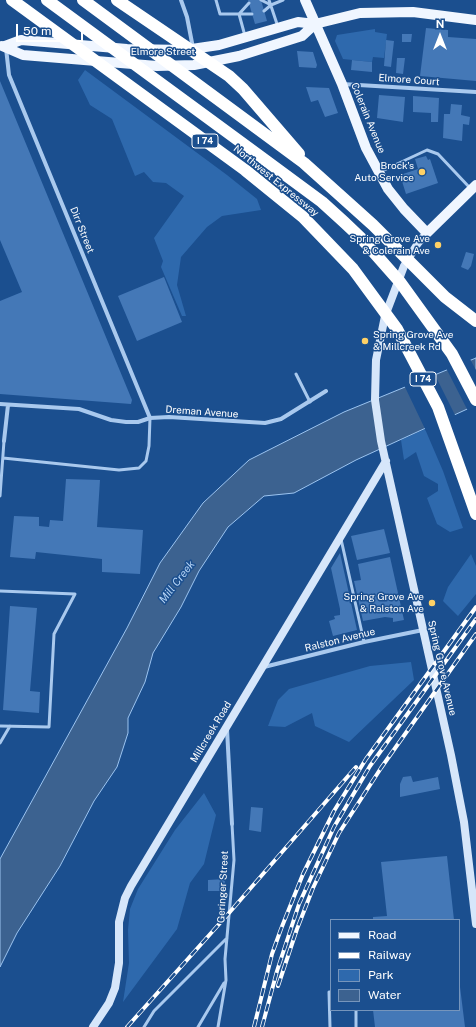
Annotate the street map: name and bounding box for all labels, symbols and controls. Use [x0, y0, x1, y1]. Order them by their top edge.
scale bar [18, 16, 85, 42]
north arrow [420, 16, 460, 56]
text: N [436, 18, 444, 30]
text: 50 m [23, 24, 51, 38]
street label: Elmore Street [131, 46, 195, 58]
street label: Elmore Court [378, 72, 440, 88]
street label: Colerain Avenue [348, 81, 388, 155]
road number: I 74 [192, 134, 218, 148]
street label: Northwest Expressway [231, 143, 321, 219]
place label: Brock's Auto Service [354, 160, 414, 184]
marker: Brock's Auto Service [417, 167, 427, 177]
street label: Dirr Street [67, 205, 97, 255]
place label: Spring Grove Ave & Colerain Ave [350, 233, 430, 256]
marker: Spring Grove Ave & Colerain Ave [433, 240, 443, 250]
place label: Spring Grove Ave & Millcreek Rd [373, 329, 453, 352]
marker: Spring Grove Ave & Millcreek Rd [360, 336, 370, 346]
road number: I 74 [410, 372, 436, 386]
street label: Dreman Avenue [165, 403, 239, 421]
water label: Mill Creek [156, 558, 198, 606]
place label: Spring Grove Ave & Ralston Ave [344, 591, 424, 614]
marker: Spring Grove Ave & Ralston Ave [427, 598, 437, 608]
street label: Spring Grove Avenue [425, 619, 459, 717]
street label: Ralston Avenue [304, 625, 376, 655]
street label: Millcreek Road [188, 699, 234, 765]
street label: Geringer Street [215, 850, 231, 924]
legend [330, 919, 460, 1011]
text: Road [368, 928, 396, 942]
text: Railway [368, 948, 411, 962]
text: Park [368, 968, 394, 982]
text: Water [368, 988, 401, 1002]

